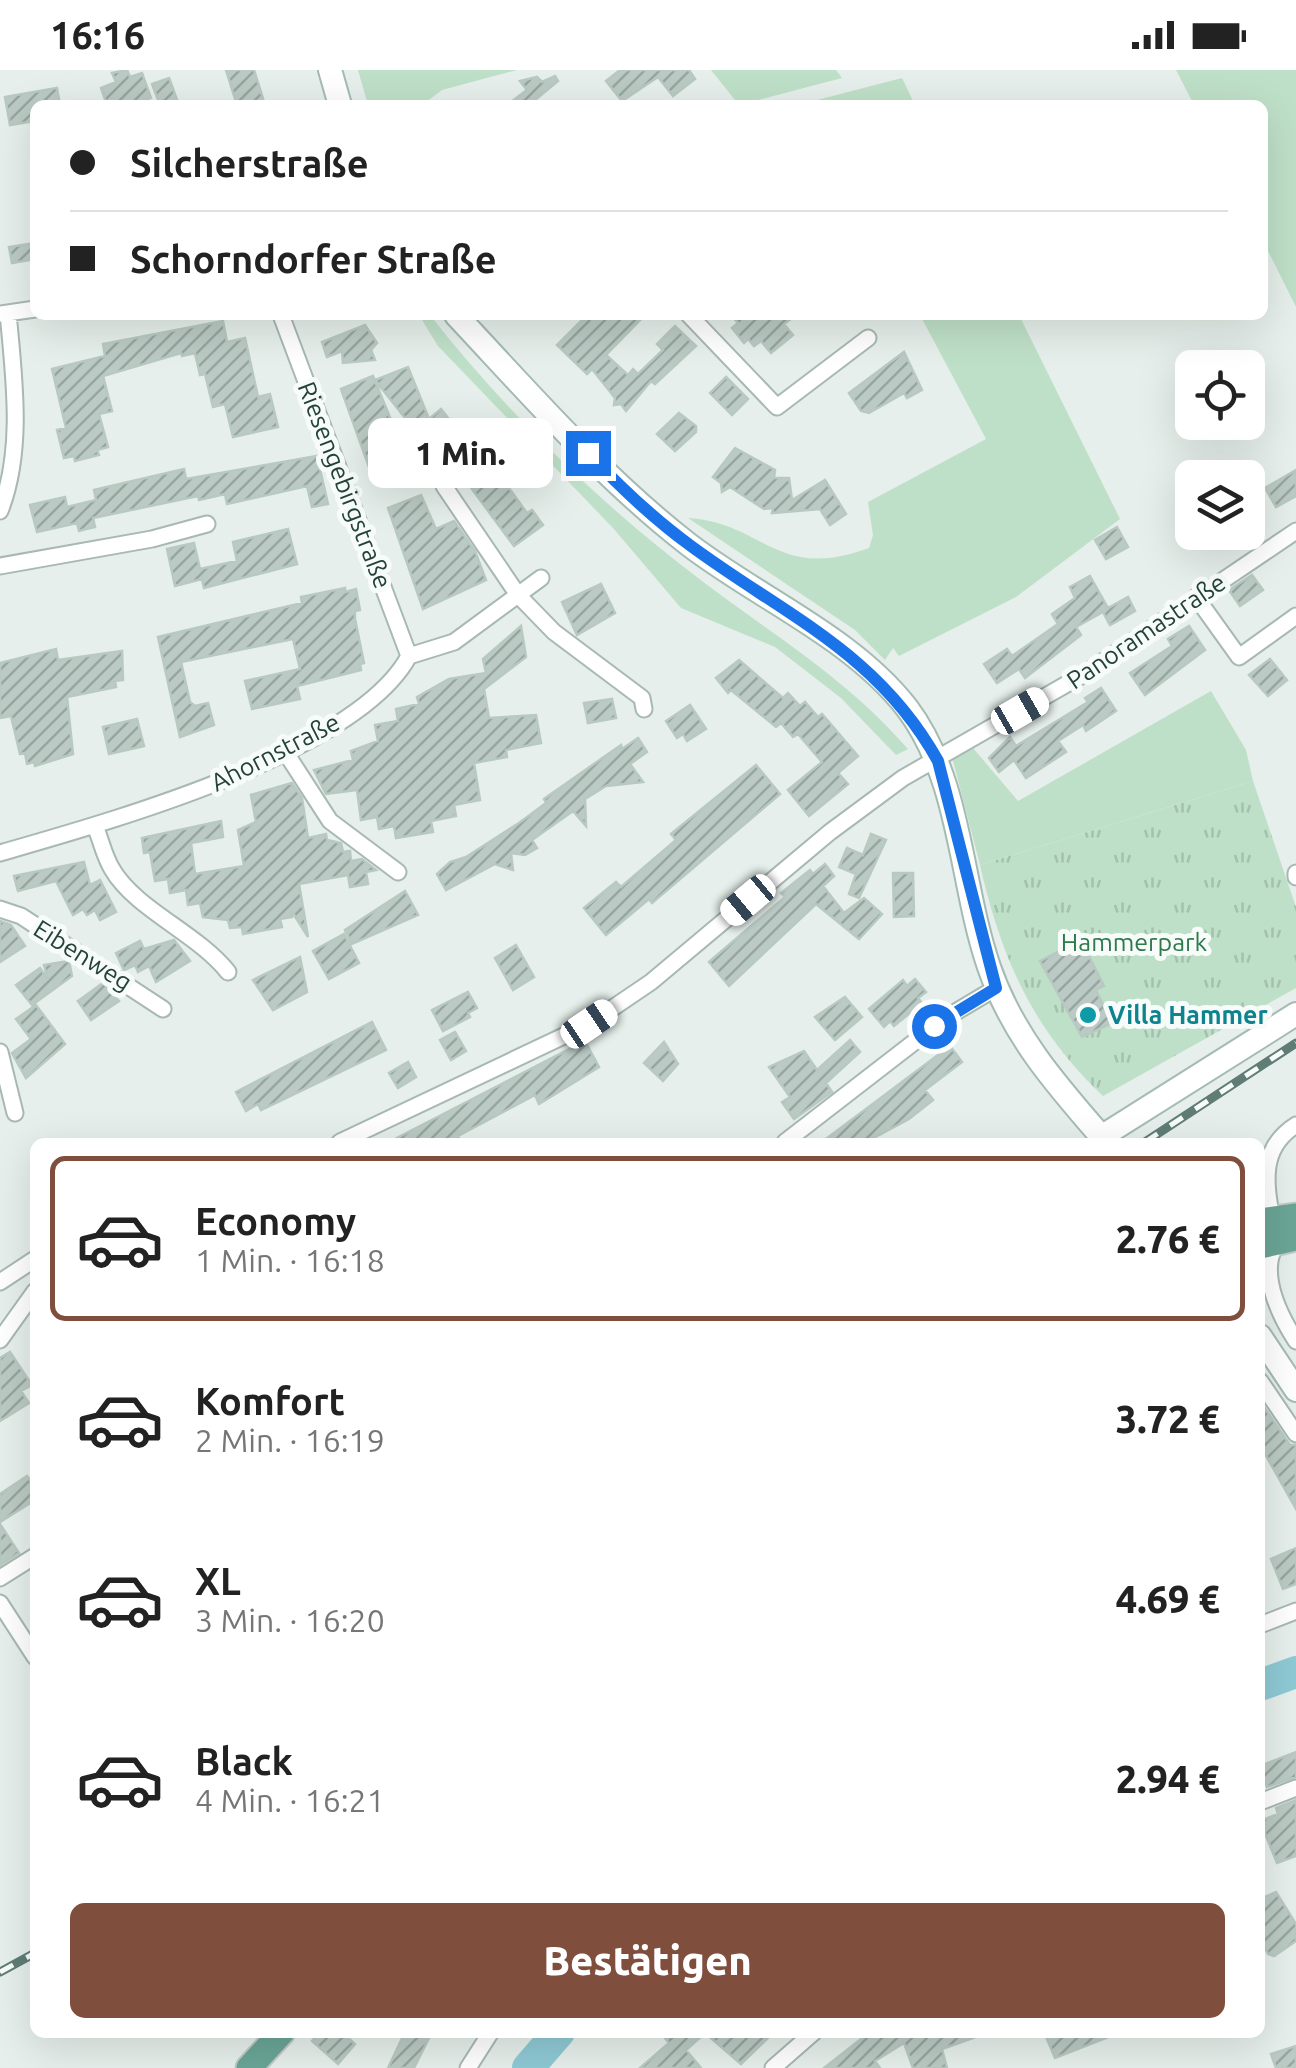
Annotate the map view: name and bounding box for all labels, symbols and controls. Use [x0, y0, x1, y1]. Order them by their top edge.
text: 16:16 [50, 14, 145, 56]
text: Silcherstraße [130, 142, 369, 184]
text: Schorndorfer Straße [130, 238, 497, 280]
map controls [1175, 350, 1265, 550]
button: locate [1175, 350, 1265, 440]
street label: Riesengebirgstraße [293, 378, 397, 592]
callout: 1 Min. [368, 418, 553, 488]
route end [566, 431, 611, 476]
text: 1 Min. [415, 435, 506, 471]
button: layers [1175, 460, 1265, 550]
street label: Panoramastraße [1061, 568, 1231, 694]
car [987, 683, 1053, 739]
street label: Ahornstraße [206, 708, 344, 796]
car [715, 869, 781, 931]
street label: Eibenweg [29, 914, 137, 996]
park label: Hammerpark [1061, 928, 1208, 956]
car [556, 995, 622, 1053]
place label: Villa Hammer [1108, 1001, 1268, 1029]
route start [912, 1004, 957, 1049]
marker: Villa Hammer [1077, 1004, 1099, 1026]
icon: car [75, 1194, 165, 1284]
text: Economy [195, 1200, 356, 1242]
text: 2.76 € [1116, 1218, 1220, 1260]
text: 1 Min. · 16:18 [195, 1242, 385, 1278]
icon: car [75, 1374, 165, 1464]
text: Komfort [195, 1380, 345, 1422]
text: 3.72 € [1116, 1398, 1220, 1440]
text: 2 Min. · 16:19 [195, 1422, 385, 1458]
icon: car [75, 1554, 165, 1644]
text: XL [195, 1560, 241, 1602]
text: 4.69 € [1116, 1578, 1220, 1620]
text: 3 Min. · 16:20 [195, 1602, 385, 1638]
icon: car [75, 1734, 165, 1824]
text: Black [195, 1740, 293, 1782]
text: 2.94 € [1116, 1758, 1220, 1800]
text: 4 Min. · 16:21 [195, 1782, 385, 1818]
button: Bestätigen [70, 1903, 1225, 2018]

